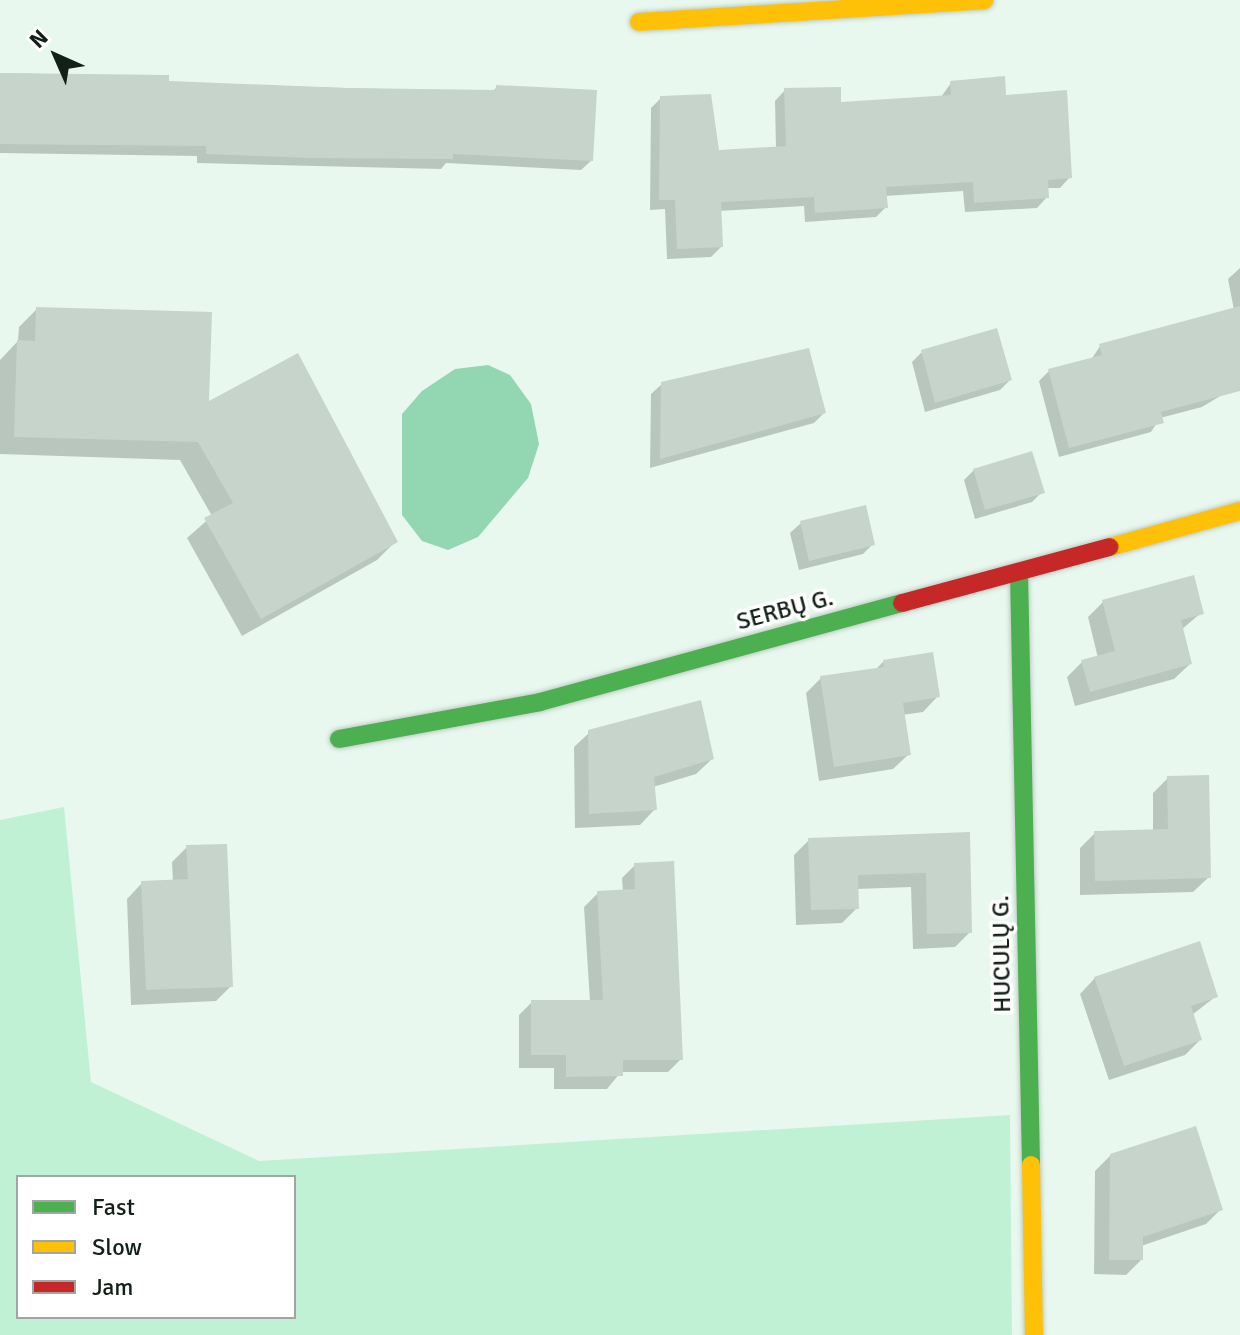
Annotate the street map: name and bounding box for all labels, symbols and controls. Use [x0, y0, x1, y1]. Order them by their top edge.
north arrow [16, 16, 96, 96]
text: N [24, 24, 54, 54]
street label: SERBŲ G. [733, 583, 837, 637]
street label: HUCULŲ G. [987, 895, 1017, 1013]
legend [16, 1175, 296, 1319]
text: Fast [92, 1192, 135, 1222]
text: Slow [92, 1232, 142, 1262]
text: Jam [92, 1272, 133, 1302]

